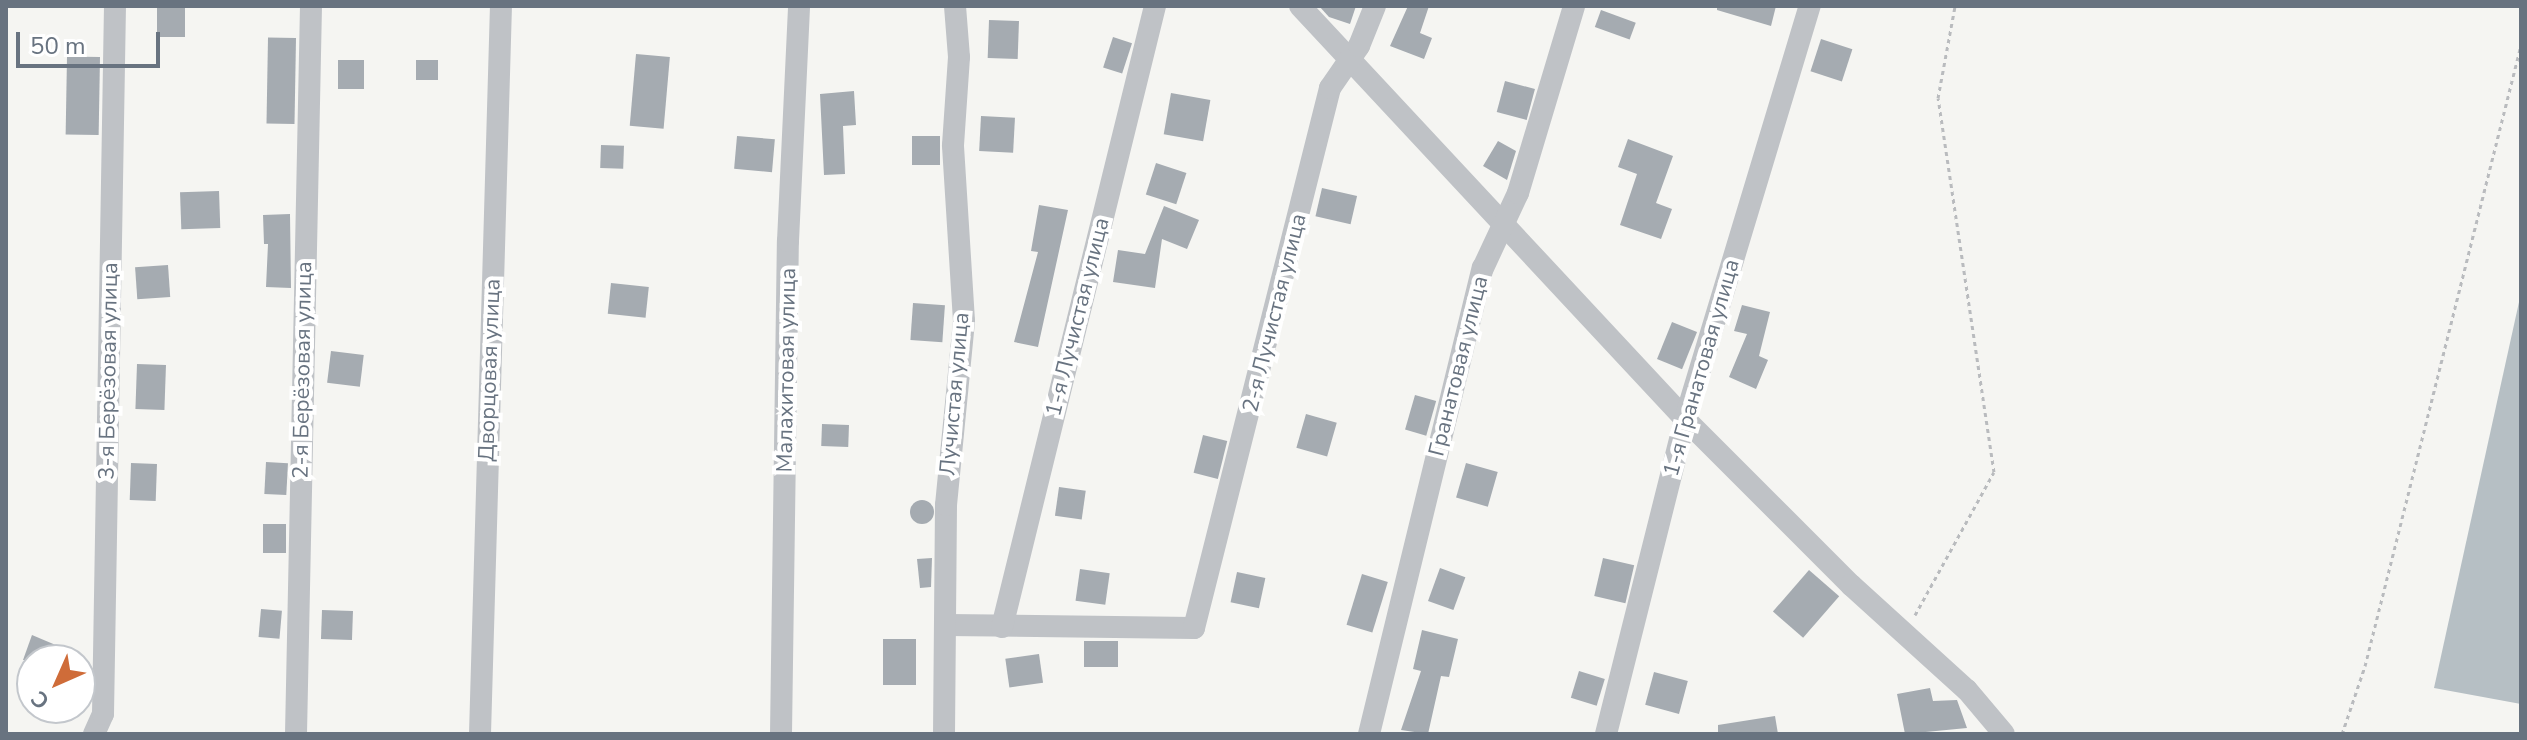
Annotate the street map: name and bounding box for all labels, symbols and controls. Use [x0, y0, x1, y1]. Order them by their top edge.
scale bar [20, 16, 164, 66]
text: 50 m [30, 30, 86, 62]
street label: 2-я Лучистая улица [1238, 211, 1312, 415]
street label: 1-я Лучистая улица [1041, 215, 1115, 419]
street label: 1-я Гранатовая улица [1658, 256, 1746, 480]
street label: 2-я Берёзовая улица [288, 261, 318, 479]
street label: 3-я Берёзовая улица [94, 262, 124, 480]
street label: Малахитовая улица [772, 267, 802, 473]
street label: Гранатовая улица [1424, 273, 1494, 459]
street label: Дворцовая улица [474, 278, 506, 462]
street label: Лучистая улица [935, 311, 975, 477]
north arrow [16, 644, 96, 724]
text: С [25, 684, 56, 715]

